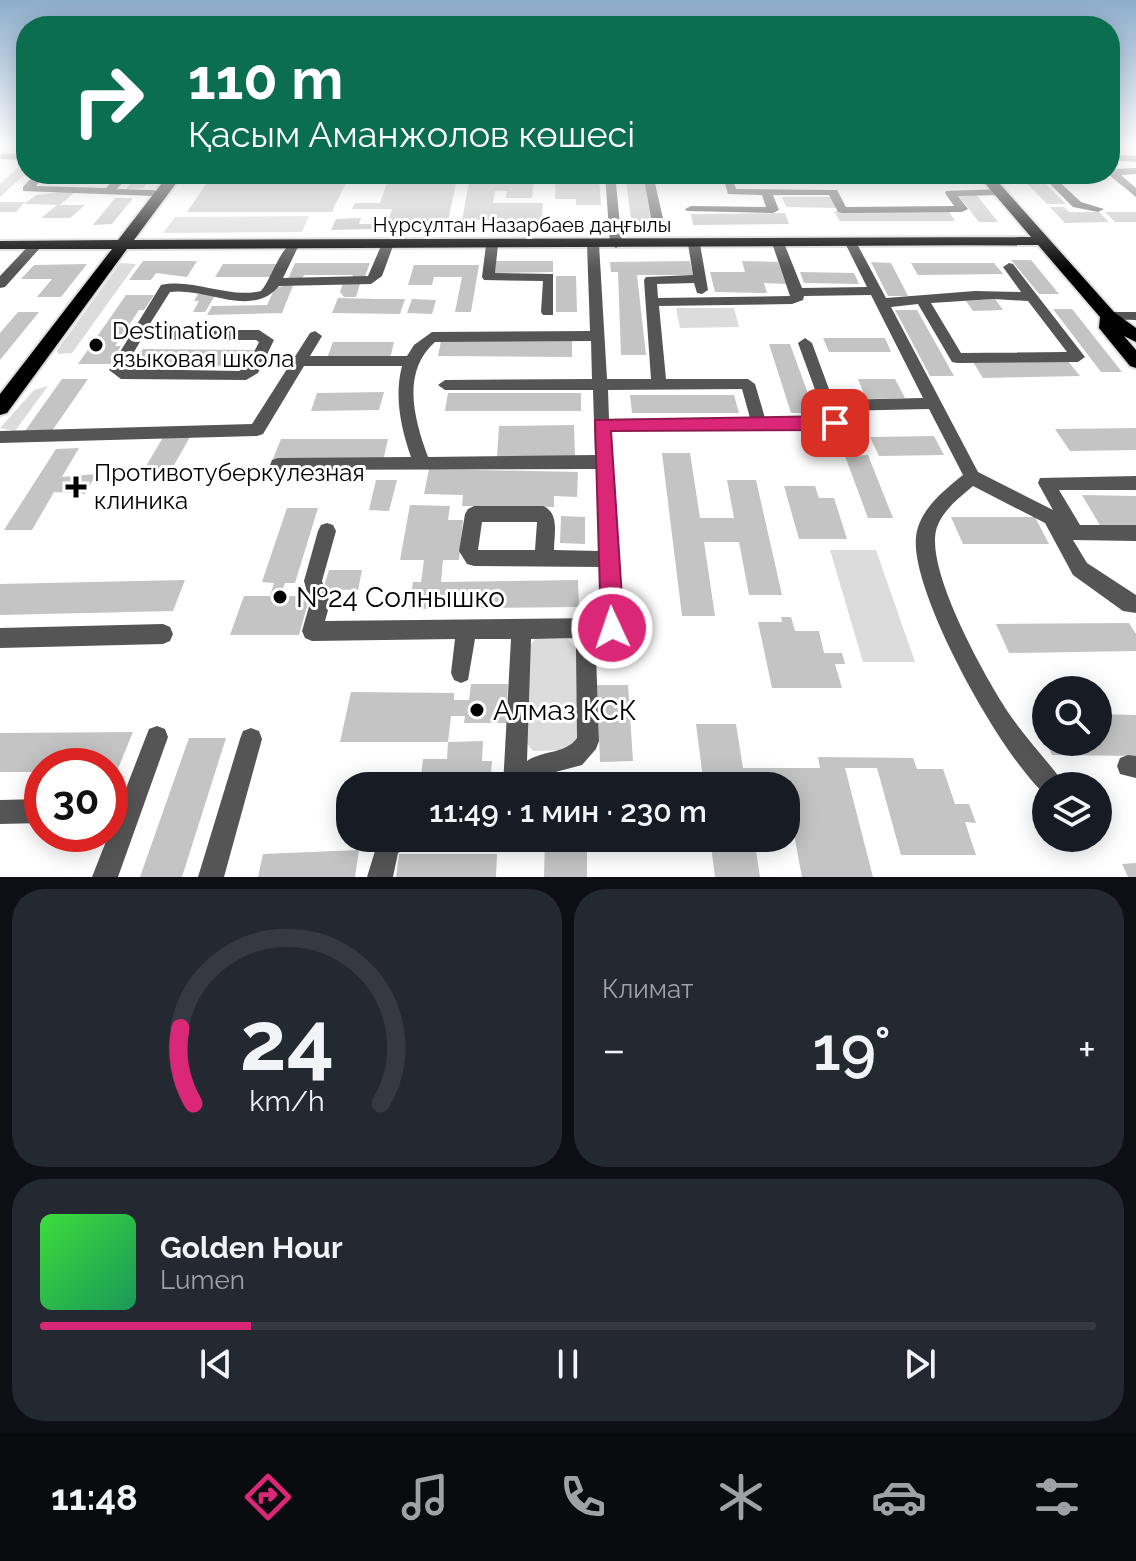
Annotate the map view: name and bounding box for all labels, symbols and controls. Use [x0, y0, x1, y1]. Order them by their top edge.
text: 110 m [188, 46, 343, 112]
icon: right [56, 48, 160, 152]
text: Қасым Аманжолов көшесі [188, 113, 635, 155]
street label: Нұрсұлтан Назарбаев даңғылы [373, 213, 671, 237]
place label: Destination языковая школа [112, 316, 294, 373]
marker: Destination языковая школа [87, 336, 105, 354]
pin [801, 389, 869, 457]
icon: arrive [813, 401, 857, 445]
place label: Противотуберкулезная клиника [94, 458, 365, 515]
marker: Противотуберкулезная клиника [65, 476, 87, 498]
place label: №24 Солнышко [296, 581, 505, 614]
position arrow [570, 586, 654, 670]
marker: №24 Солнышко [271, 588, 289, 606]
map controls [1032, 676, 1112, 852]
button: search [1032, 676, 1112, 756]
place label: Алмаз КСК [493, 694, 637, 727]
marker: Алмаз КСК [468, 701, 486, 719]
speed limit sign: 30 [24, 748, 128, 852]
button: layers [1032, 772, 1112, 852]
text: 11:49 · 1 мин · 230 m [429, 794, 707, 829]
text: Климат [602, 974, 693, 1004]
text: 24 [240, 992, 334, 1089]
text: 19° [812, 1014, 891, 1084]
text: − [602, 1024, 626, 1075]
text: + [1078, 1024, 1096, 1075]
text: km/h [249, 1084, 325, 1118]
text: Golden Hour [160, 1230, 343, 1265]
text: Lumen [160, 1265, 245, 1295]
icon: previous [194, 1342, 238, 1386]
icon: pause [546, 1342, 590, 1386]
icon: next [898, 1342, 942, 1386]
icon: directions [240, 1469, 296, 1525]
icon: music [397, 1469, 453, 1525]
icon: phone [555, 1469, 611, 1525]
icon: climate [713, 1469, 769, 1525]
icon: car [871, 1469, 927, 1525]
icon: filters [1029, 1469, 1085, 1525]
text: 11:48 [51, 1476, 138, 1518]

